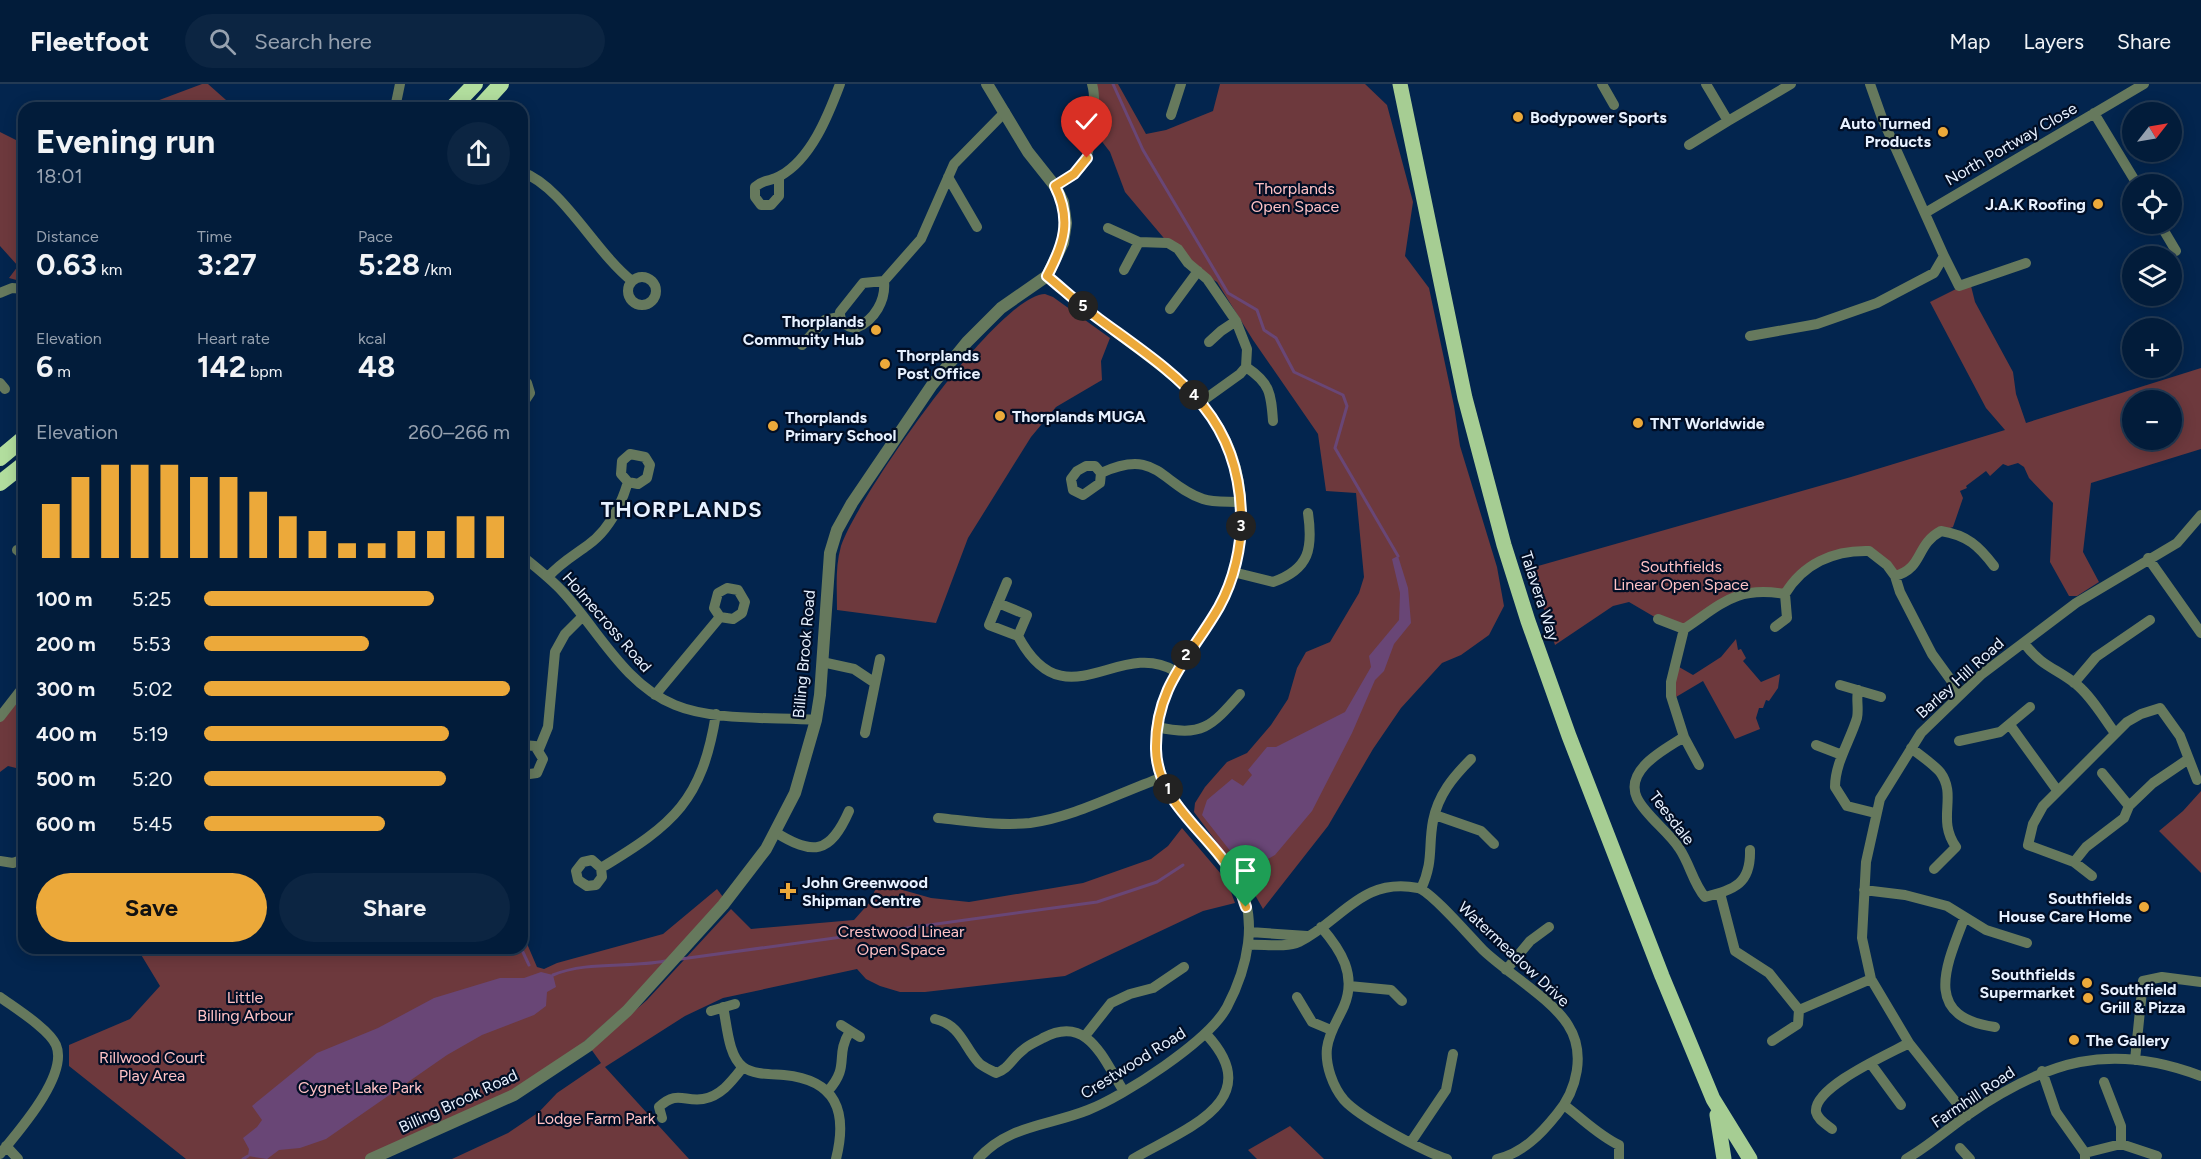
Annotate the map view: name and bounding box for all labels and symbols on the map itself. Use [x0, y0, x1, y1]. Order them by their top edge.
pin [1061, 96, 1112, 158]
street label: North Portway Close [1942, 98, 2081, 190]
north arrow [2122, 102, 2182, 162]
place label: Bodypower Sports [1530, 108, 1667, 127]
marker: Bodypower Sports [1511, 110, 1525, 124]
place label: Auto Turned Products [1840, 114, 1932, 151]
marker: Auto Turned Products [1936, 125, 1950, 139]
park label: Thorplands Open Space [1251, 179, 1339, 216]
place label: J.A.K Roofing [1985, 195, 2086, 214]
marker: J.A.K Roofing [2091, 197, 2105, 211]
pin: 5 [1068, 291, 1098, 321]
place label: Thorplands Community Hub [743, 312, 865, 349]
marker: Thorplands Community Hub [869, 323, 883, 337]
place label: Thorplands Post Office [897, 346, 981, 383]
marker: Thorplands Post Office [878, 357, 892, 371]
pin: 4 [1179, 380, 1209, 410]
place label: Thorplands MUGA [1012, 407, 1146, 426]
place label: Thorplands Primary School [785, 408, 897, 445]
marker: Thorplands MUGA [993, 409, 1007, 423]
place label: TNT Worldwide [1650, 414, 1765, 433]
marker: TNT Worldwide [1631, 416, 1645, 430]
marker: Thorplands Primary School [766, 419, 780, 433]
district label: THORPLANDS [601, 496, 763, 523]
pin: 3 [1226, 511, 1256, 541]
street label: Talavera Way [1517, 549, 1564, 644]
park label: Southfields Linear Open Space [1613, 557, 1749, 594]
street label: Holmecross Road [558, 568, 656, 676]
street label: Billing Brook Road [789, 589, 819, 719]
street label: Barley Hill Road [1912, 634, 2008, 722]
pin: 2 [1171, 640, 1201, 670]
pin: 1 [1153, 774, 1183, 804]
street label: Teesdale [1645, 787, 1699, 849]
pin [1220, 845, 1271, 907]
place label: John Greenwood Shipman Centre [802, 873, 928, 910]
marker: John Greenwood Shipman Centre [779, 882, 797, 900]
place label: Southfields House Care Home [1999, 889, 2133, 926]
street label: Watermeadow Drive [1454, 897, 1574, 1011]
marker: Southfields House Care Home [2137, 900, 2151, 914]
park label: Crestwood Linear Open Space [838, 922, 965, 959]
place label: Southfields Supermarket [1980, 965, 2076, 1002]
marker: Southfields Supermarket [2080, 976, 2094, 990]
place label: Southfield Grill & Pizza [2100, 980, 2186, 1017]
park label: Little Billing Arbour [197, 988, 293, 1025]
marker: Southfield Grill & Pizza [2081, 991, 2095, 1005]
street label: Crestwood Road [1077, 1023, 1189, 1103]
place label: The Gallery [2086, 1031, 2170, 1050]
marker: The Gallery [2067, 1033, 2081, 1047]
park label: Rillwood Court Play Area [99, 1048, 205, 1085]
street label: Farmhill Road [1928, 1062, 2018, 1132]
street label: Billing Brook Road [396, 1065, 520, 1137]
park label: Cygnet Lake Park [298, 1078, 422, 1097]
park label: Lodge Farm Park [536, 1109, 656, 1128]

